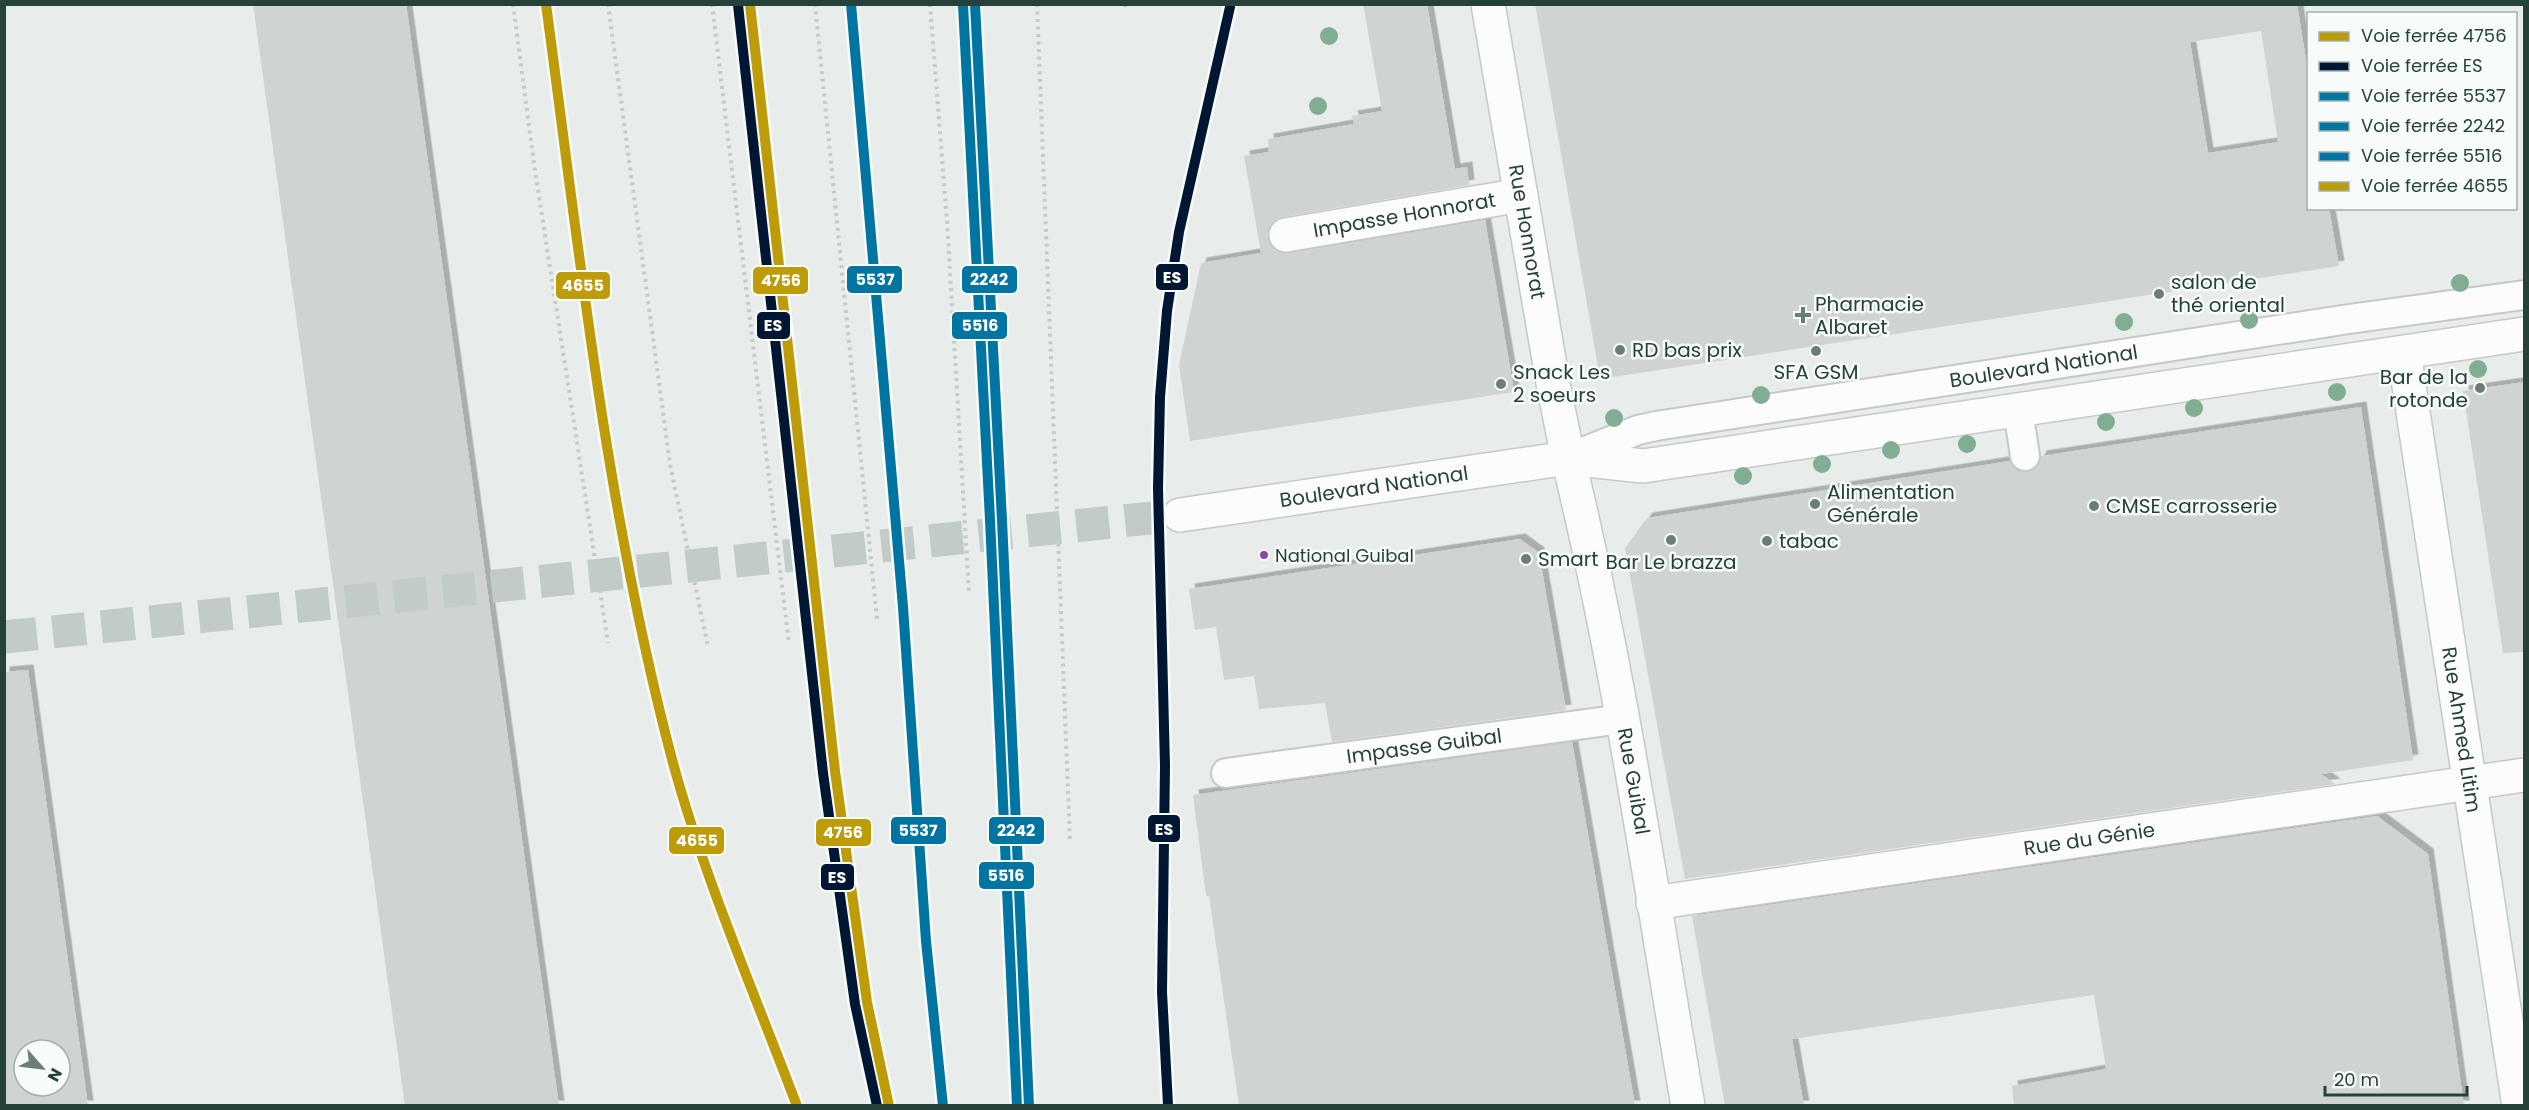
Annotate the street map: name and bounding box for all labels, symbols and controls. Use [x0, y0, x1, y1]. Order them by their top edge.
legend [2307, 12, 2517, 210]
text: Voie ferrée 4756 [2361, 23, 2507, 48]
text: Voie ferrée ES [2361, 53, 2483, 78]
text: Voie ferrée 5537 [2361, 83, 2506, 108]
text: Voie ferrée 2242 [2361, 113, 2505, 138]
text: Voie ferrée 5516 [2361, 143, 2503, 168]
street label: Rue Honnorat [1502, 162, 1552, 301]
text: Voie ferrée 4655 [2361, 173, 2508, 198]
street label: Impasse Honnorat [1311, 186, 1498, 244]
line badge: ES [1155, 263, 1189, 291]
line badge: 5537 [846, 265, 903, 294]
line badge: 2242 [961, 265, 1018, 294]
line badge: 4756 [752, 266, 809, 295]
text: ES [1163, 266, 1181, 289]
text: 5537 [855, 268, 895, 291]
text: 2242 [970, 268, 1008, 291]
place label: salon de thé oriental [2171, 268, 2285, 319]
text: 4756 [761, 269, 801, 292]
line badge: 4655 [555, 271, 611, 300]
text: 4655 [562, 274, 604, 297]
marker: salon de thé oriental [2152, 287, 2166, 301]
place label: Pharmacie Albaret [1815, 290, 1924, 341]
marker: Pharmacie Albaret [1796, 308, 1810, 322]
line badge: ES [756, 311, 791, 340]
line badge: 5516 [951, 311, 1008, 340]
text: ES [764, 314, 782, 337]
text: 5516 [961, 314, 999, 337]
place label: RD bas prix [1632, 336, 1742, 364]
street label: Boulevard National [1947, 338, 2140, 395]
marker: RD bas prix [1613, 343, 1627, 357]
marker: SFA GSM [1809, 344, 1823, 358]
place label: Snack Les 2 soeurs [1513, 358, 1610, 409]
place label: SFA GSM [1773, 358, 1859, 386]
place label: Bar de la rotonde [2380, 363, 2468, 414]
marker: Snack Les 2 soeurs [1494, 377, 1508, 391]
marker: Bar de la rotonde [2473, 381, 2487, 395]
street label: Boulevard National [1278, 459, 1470, 514]
place label: Alimentation Générale [1827, 478, 1955, 529]
place label: CMSE carrosserie [2106, 492, 2277, 520]
marker: Alimentation Générale [1808, 497, 1822, 511]
marker: CMSE carrosserie [2087, 499, 2101, 513]
place label: tabac [1779, 527, 1839, 555]
marker: Bar Le brazza [1664, 533, 1678, 547]
marker: tabac [1760, 534, 1774, 548]
place label: National Guibal [1275, 543, 1414, 568]
place label: Smart [1538, 545, 1599, 573]
place label: Bar Le brazza [1605, 548, 1737, 576]
marker: National Guibal [1258, 549, 1270, 561]
marker: Smart [1519, 552, 1533, 566]
street label: Rue Ahmed Litim [2435, 645, 2488, 814]
street label: Impasse Guibal [1345, 722, 1504, 770]
street label: Rue Guibal [1611, 726, 1657, 837]
line badge: ES [1147, 814, 1181, 843]
street label: Rue du Génie [2022, 815, 2157, 862]
line badge: 5537 [890, 816, 947, 845]
line badge: 2242 [988, 816, 1045, 845]
line badge: 4756 [815, 818, 872, 847]
text: ES [1155, 818, 1173, 841]
text: 5537 [898, 819, 938, 842]
text: 2242 [997, 819, 1035, 842]
text: 4756 [823, 821, 863, 844]
line badge: 4655 [668, 826, 725, 855]
text: 4655 [676, 829, 718, 852]
line badge: 5516 [978, 861, 1035, 890]
line badge: ES [820, 863, 855, 891]
text: 5516 [987, 864, 1025, 887]
text: ES [828, 866, 846, 889]
north arrow [12, 1038, 72, 1098]
scale bar [2325, 1059, 2468, 1097]
text: N [42, 1064, 68, 1086]
text: 20 m [2334, 1067, 2379, 1092]

